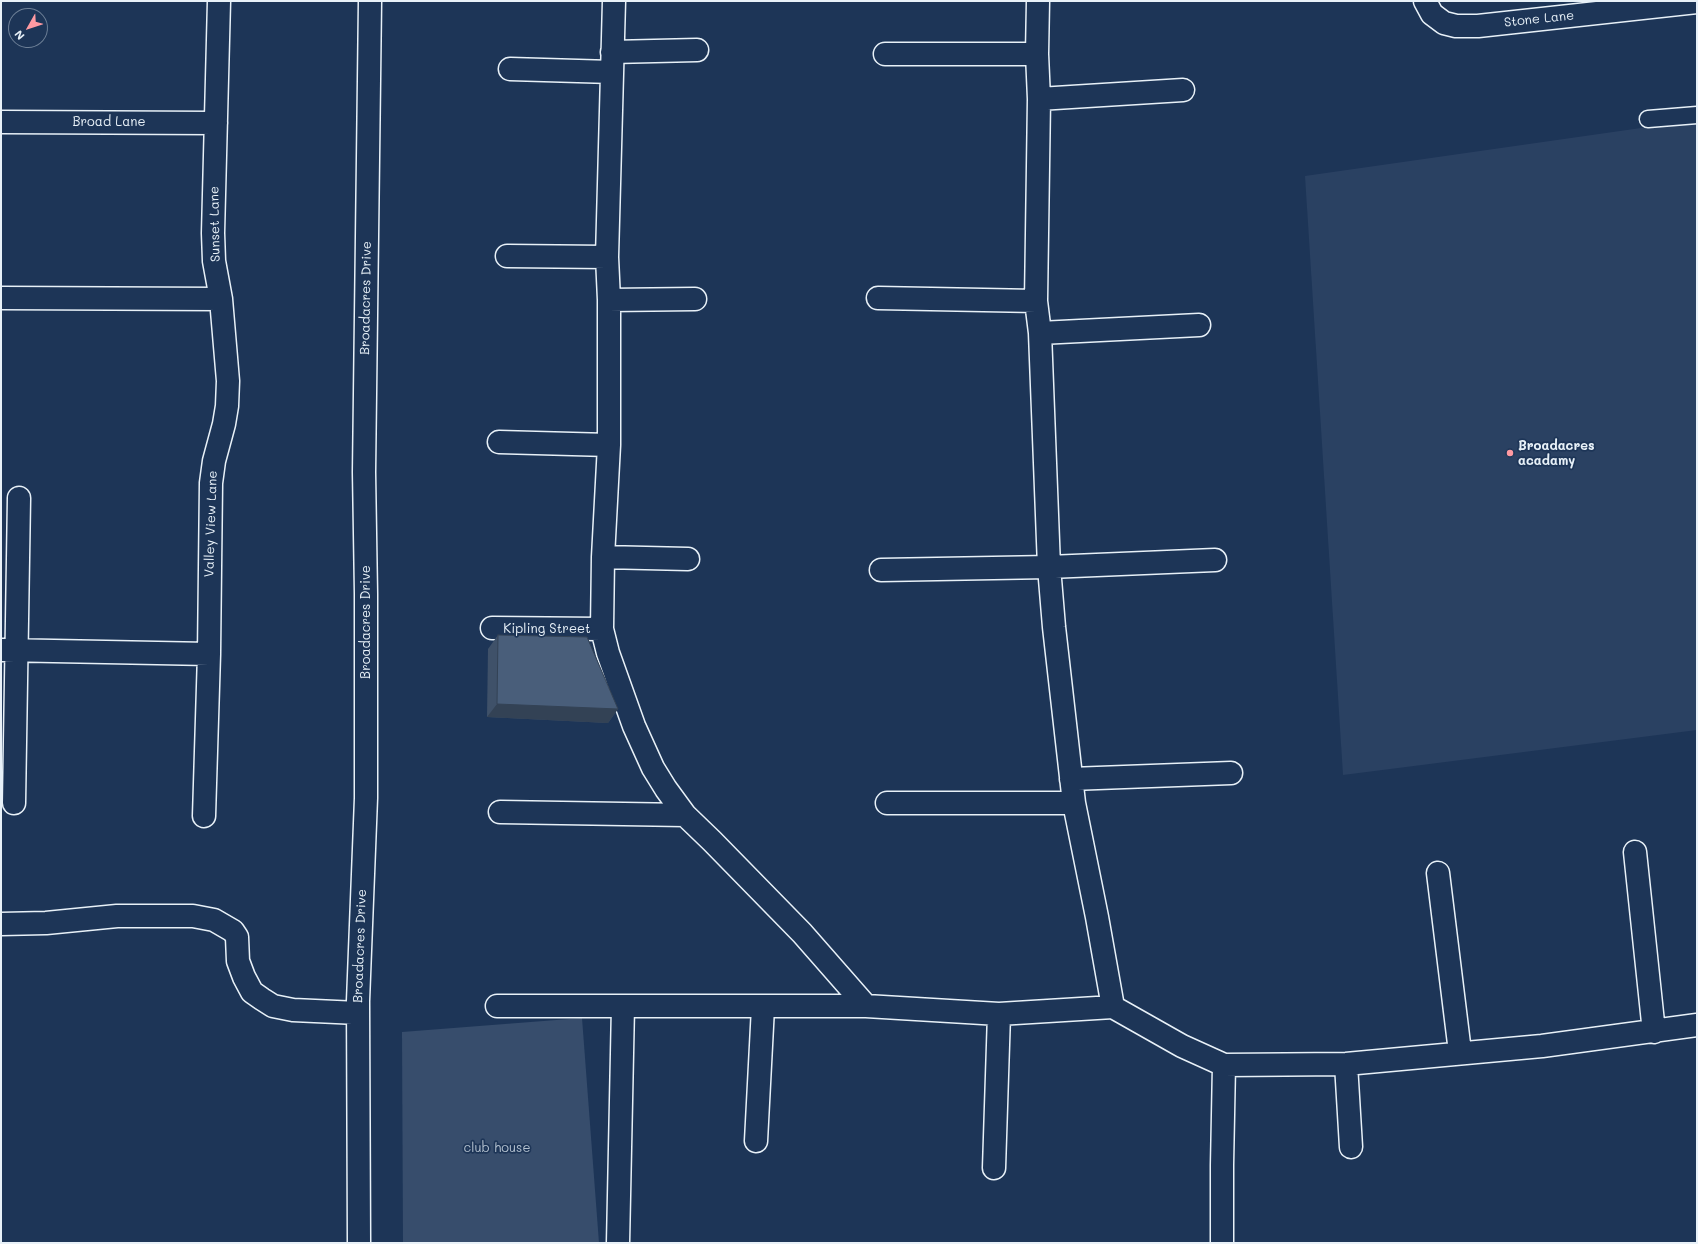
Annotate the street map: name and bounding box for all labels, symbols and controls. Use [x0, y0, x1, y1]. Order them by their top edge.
north arrow [8, 8, 48, 48]
street label: Stone Lane [1503, 8, 1575, 30]
text: N [11, 27, 28, 43]
street label: Broad Lane [73, 114, 145, 130]
street label: Sunset Lane [207, 186, 223, 262]
street label: Broadacres Drive [357, 241, 375, 355]
place label: Broadacres acadamy [1518, 438, 1594, 469]
marker: Broadacres acadamy [1505, 448, 1515, 458]
street label: Valley View Lane [201, 470, 221, 578]
street label: Broadacres Drive [358, 565, 374, 679]
street label: Kipling Street [503, 621, 591, 637]
street label: Broadacres Drive [350, 889, 370, 1003]
park label: club house [464, 1140, 530, 1156]

